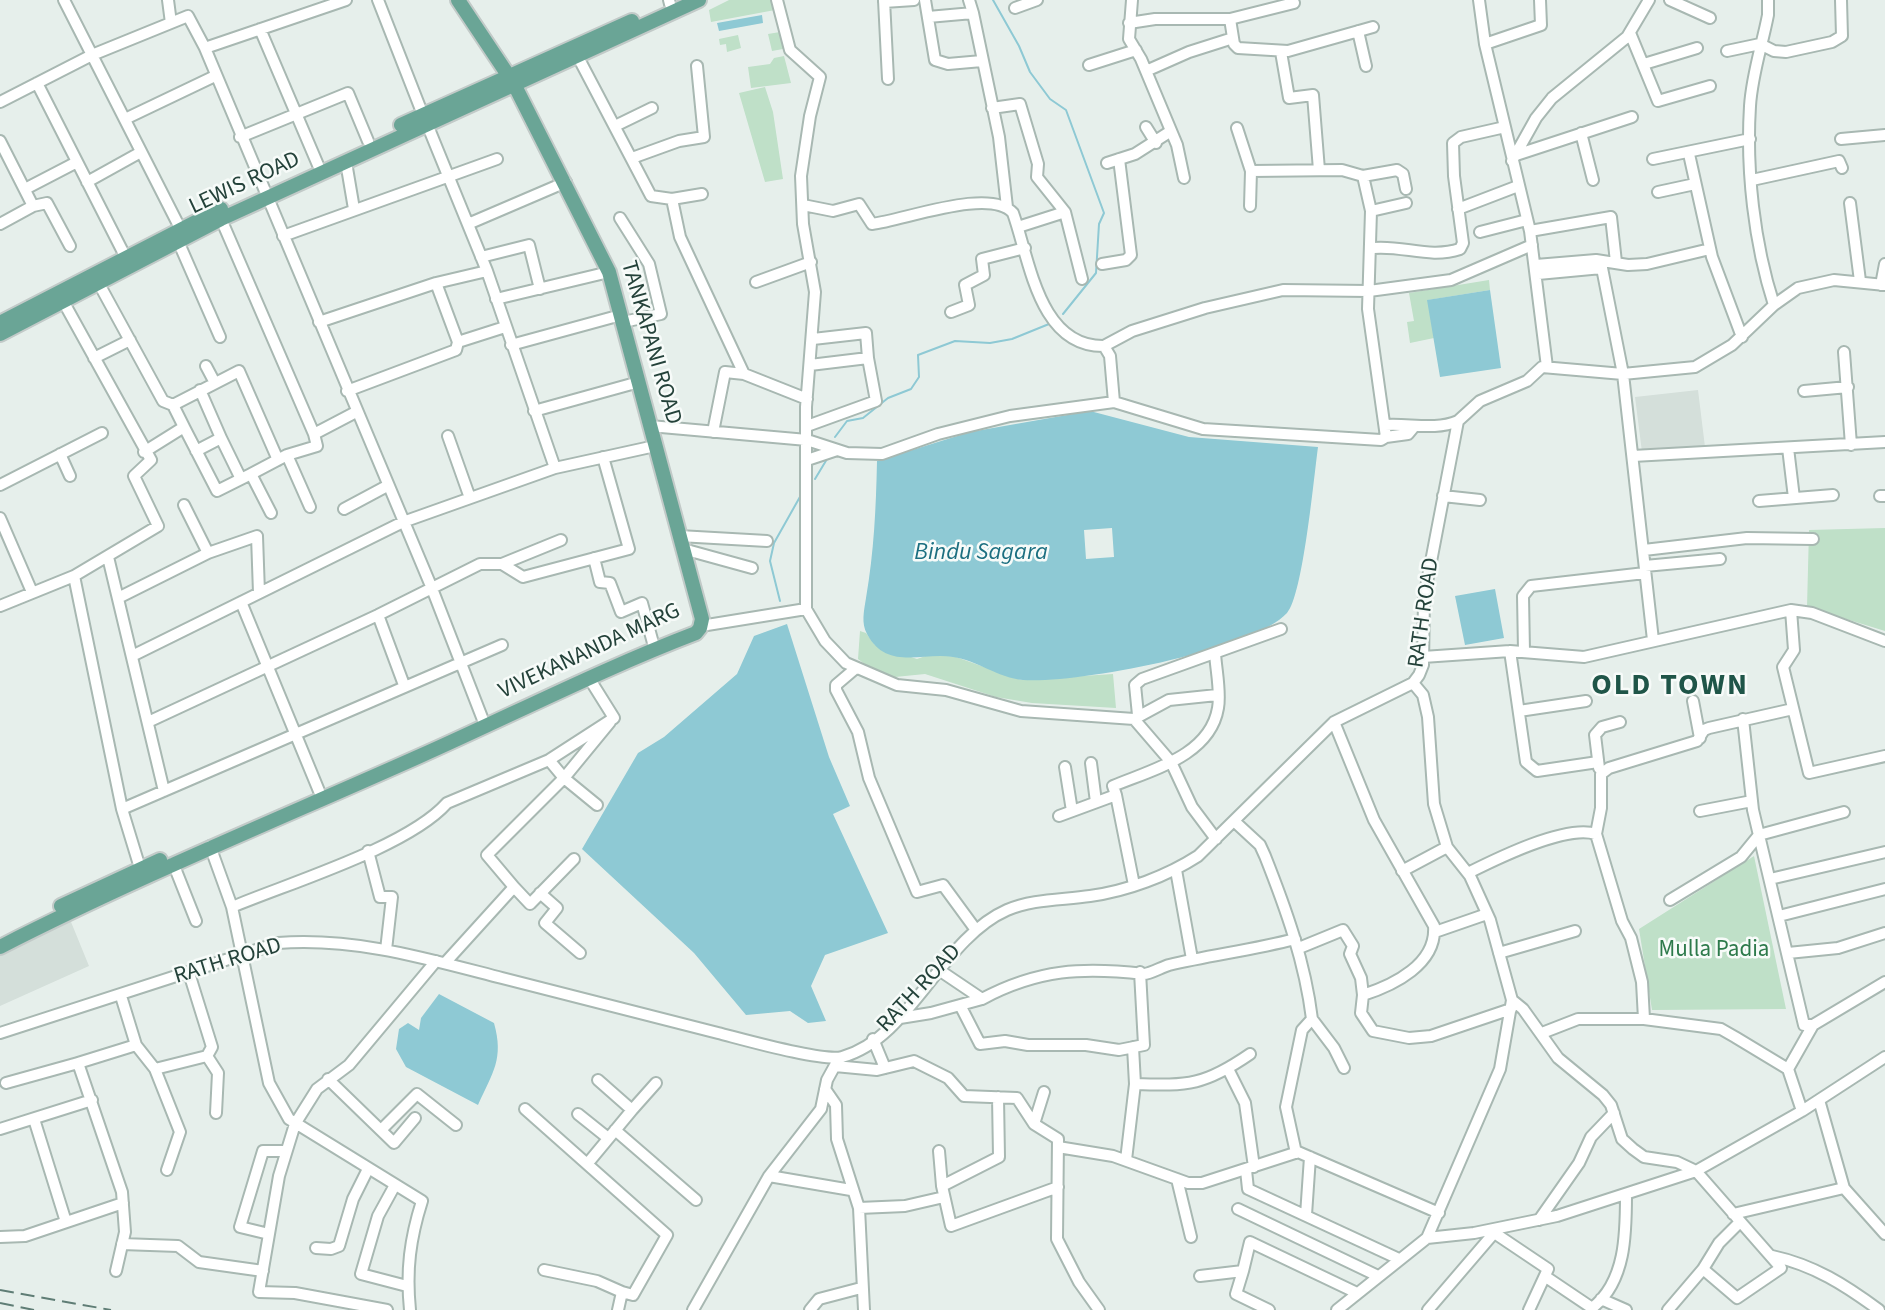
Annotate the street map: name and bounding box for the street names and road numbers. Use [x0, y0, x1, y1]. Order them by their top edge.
street label: LEWIS ROAD [185, 146, 305, 222]
street label: TANKAPANI ROAD [613, 258, 687, 428]
street label: RATH ROAD [1404, 556, 1446, 670]
street label: VIVEKANANDA MARG [495, 598, 685, 706]
street label: RATH ROAD [171, 933, 285, 991]
street label: RATH ROAD [872, 939, 968, 1039]

